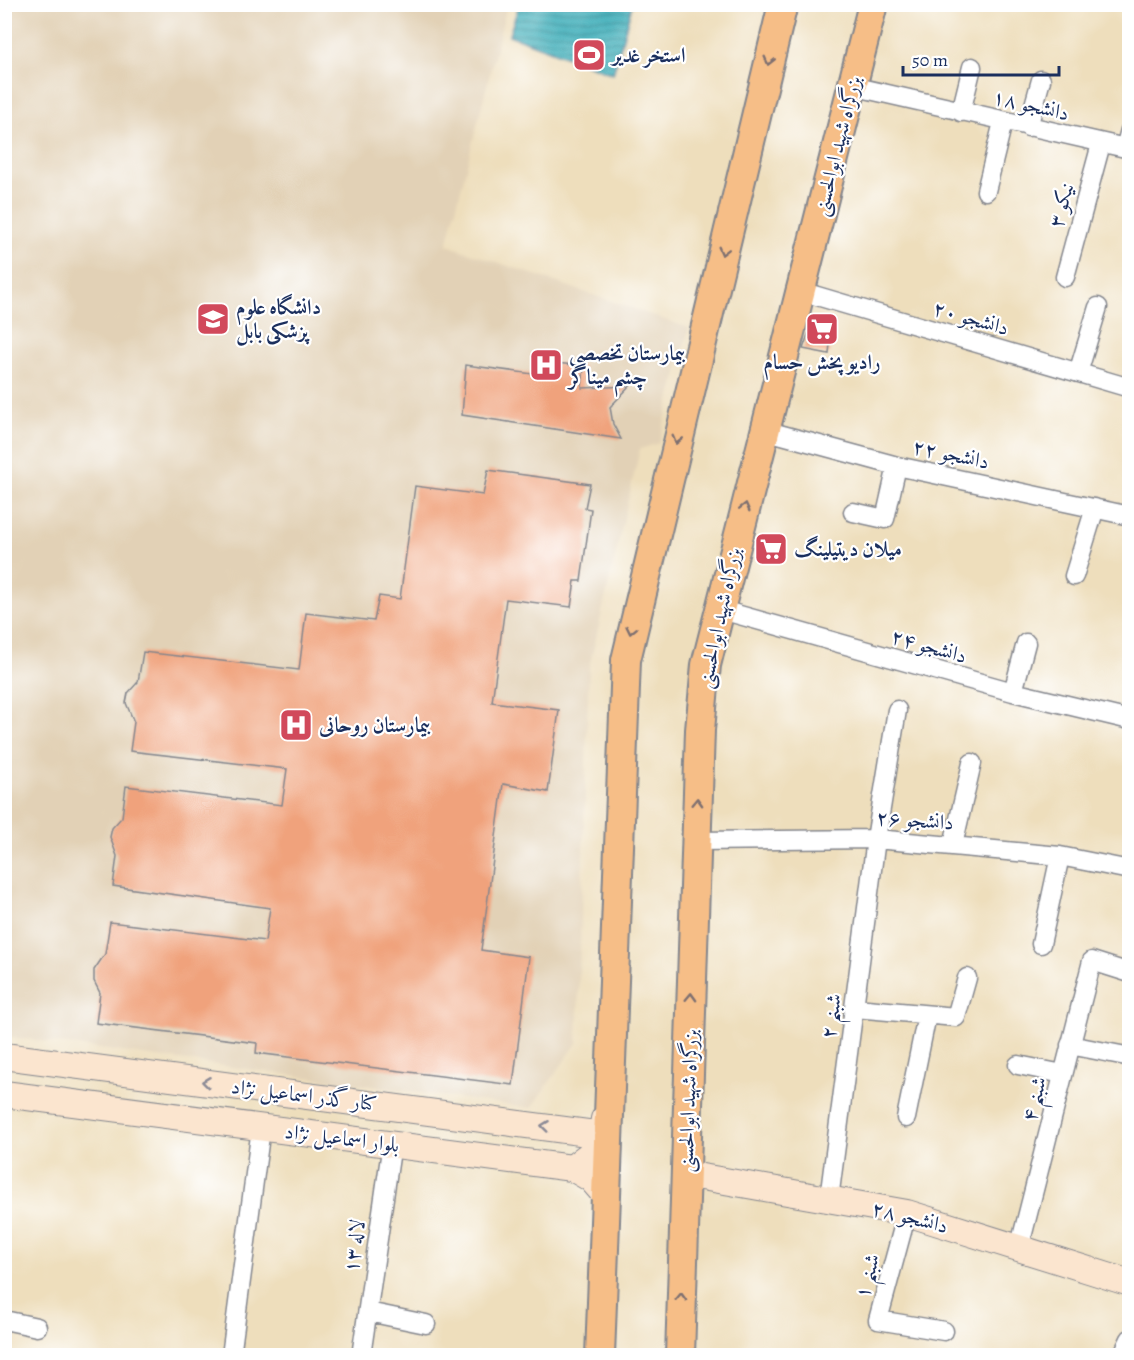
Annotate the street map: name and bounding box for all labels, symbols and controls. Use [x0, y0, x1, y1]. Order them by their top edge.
sports icon: استخر غدیر [571, 37, 607, 73]
scale bar [903, 39, 1059, 77]
place label: استخر غدیر [610, 41, 686, 69]
text: 50 m [912, 48, 948, 72]
one-way arrow [764, 56, 777, 66]
street label: بزرگراه شهید ابوالحسنی [806, 73, 869, 219]
street label: دانشجو ۱۸ [990, 83, 1072, 127]
street label: نیکو ۳ [1042, 179, 1080, 231]
one-way arrow [718, 246, 731, 256]
place label: دانشگاه علوم پزشکی بابل [236, 293, 321, 346]
street label: دانشجو ۲۰ [930, 294, 1012, 342]
school or university icon: دانشگاه علوم پزشکی بابل [195, 301, 231, 337]
supermarket icon: رادیو پخش حسام [804, 311, 840, 347]
place label: بیمارستان تخصصی چشم میناگر [567, 339, 686, 397]
hospital icon: بیمارستان تخصصی چشم میناگر [528, 347, 564, 383]
place label: رادیو پخش حسام [763, 348, 881, 381]
street label: دانشجو ۲۲ [910, 432, 992, 476]
one-way arrow [671, 435, 684, 445]
one-way arrow [737, 502, 750, 512]
supermarket icon: میلان دیتیلینگ [753, 531, 789, 567]
place label: میلان دیتیلینگ [794, 535, 902, 563]
street label: بزرگراه شهید ابوالحسنی [690, 545, 749, 691]
street label: دانشجو ۲۴ [888, 622, 970, 670]
one-way arrow [625, 625, 638, 635]
hospital icon: بیمارستان روحانی [278, 707, 314, 743]
place label: بیمارستان روحانی [318, 711, 431, 739]
one-way arrow [691, 798, 704, 807]
street label: دانشجو ۲۶ [875, 803, 955, 837]
street label: شبنم ۲ [814, 992, 855, 1041]
one-way arrow [685, 993, 697, 1002]
street label: بزرگراه شهید ابوالحسنی [672, 1029, 706, 1173]
street label: کنار گذر اسماعیل نژاد [229, 1071, 379, 1119]
street label: شبنم ۴ [1015, 1074, 1060, 1126]
one-way arrow [201, 1077, 211, 1089]
street label: بلوار اسماعیل نژاد [283, 1117, 401, 1160]
one-way arrow [541, 1120, 550, 1132]
street label: دانشجو ۲۸ [869, 1194, 951, 1240]
street label: لاله ۱۳ [336, 1217, 372, 1275]
street label: شبنم ۱ [848, 1251, 893, 1303]
one-way arrow [675, 1293, 688, 1302]

